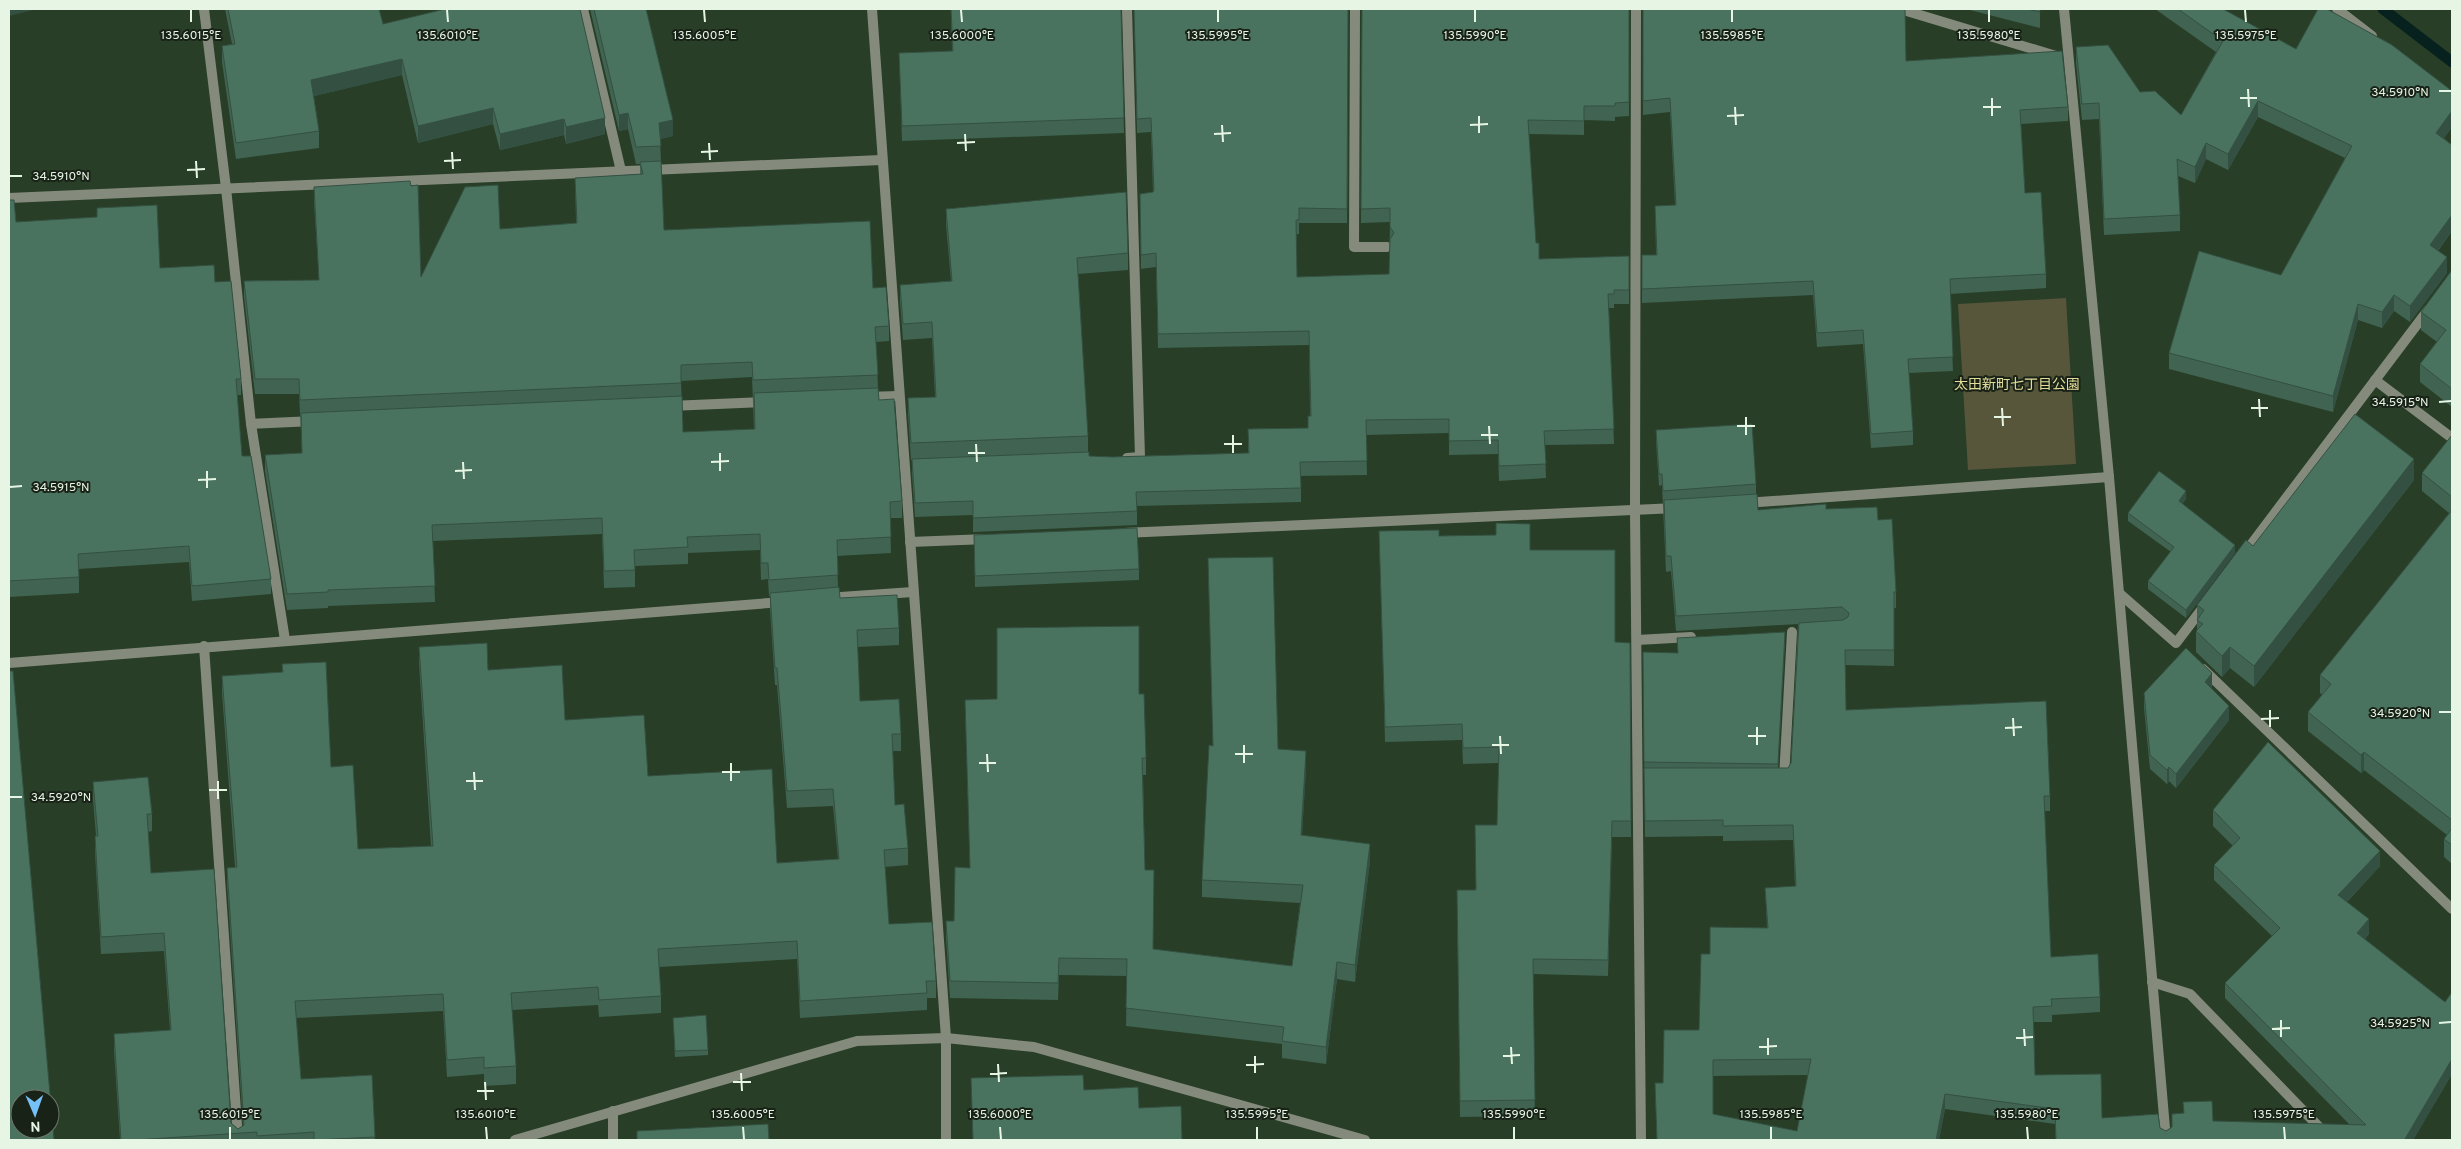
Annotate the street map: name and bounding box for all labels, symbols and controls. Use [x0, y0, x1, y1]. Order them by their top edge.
text: 135.6015°E [161, 28, 221, 44]
text: 135.6010°E [418, 28, 479, 44]
text: 135.6005°E [673, 28, 737, 44]
text: 135.6000°E [930, 28, 994, 44]
text: 135.5995°E [1186, 28, 1250, 44]
text: 135.5990°E [1443, 28, 1507, 44]
text: 135.5985°E [1700, 28, 1764, 44]
text: 135.5980°E [1957, 28, 2021, 44]
text: 135.5975°E [2215, 28, 2277, 44]
text: 34.5910°N [2371, 85, 2429, 101]
text: 34.5910°N [32, 169, 90, 185]
park label: 太田新町七丁目公園 [1954, 377, 2080, 394]
text: 34.5915°N [2371, 395, 2429, 411]
text: 34.5915°N [32, 480, 90, 496]
text: 34.5920°N [2370, 706, 2430, 722]
text: 34.5920°N [31, 790, 91, 806]
text: 34.5925°N [2370, 1016, 2430, 1032]
north arrow [10, 1089, 60, 1139]
text: 135.6015°E [200, 1107, 260, 1123]
text: 135.6010°E [456, 1107, 517, 1123]
text: 135.6005°E [711, 1107, 775, 1123]
text: 135.6000°E [968, 1107, 1032, 1123]
text: 135.5995°E [1225, 1107, 1289, 1123]
text: 135.5990°E [1482, 1107, 1546, 1123]
text: 135.5985°E [1739, 1107, 1803, 1123]
text: 135.5980°E [1995, 1107, 2059, 1123]
text: 135.5975°E [2253, 1107, 2315, 1123]
text: N [30, 1117, 41, 1134]

